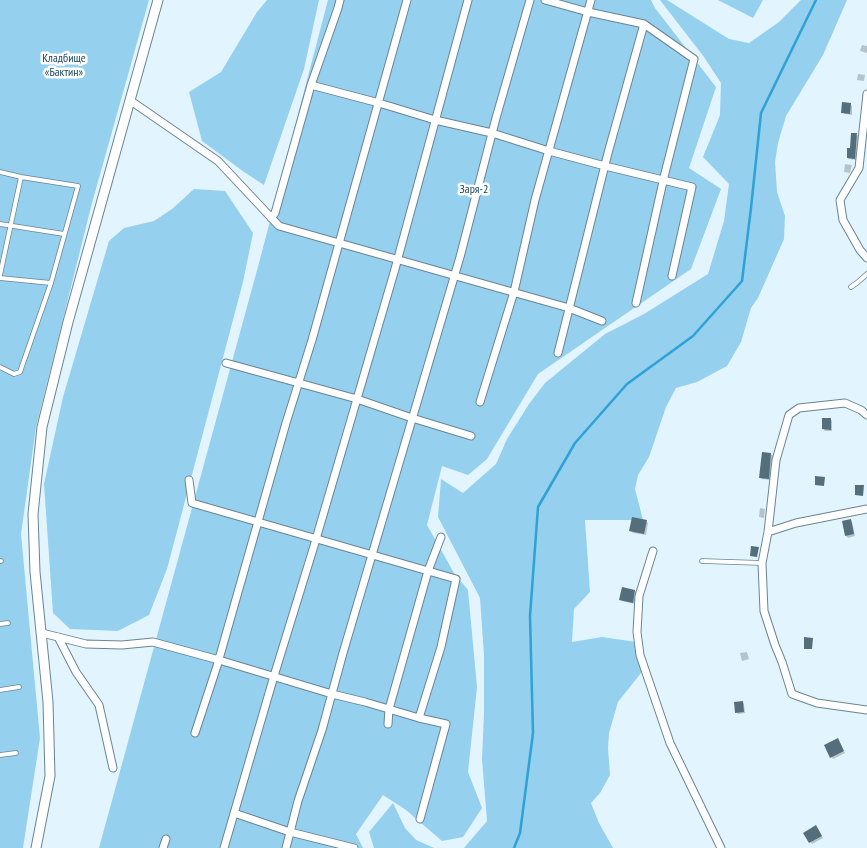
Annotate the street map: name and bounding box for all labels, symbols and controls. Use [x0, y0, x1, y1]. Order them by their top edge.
park label: Кладбище «Бактин» [42, 52, 86, 80]
park label: Заря-2 [460, 183, 488, 197]

